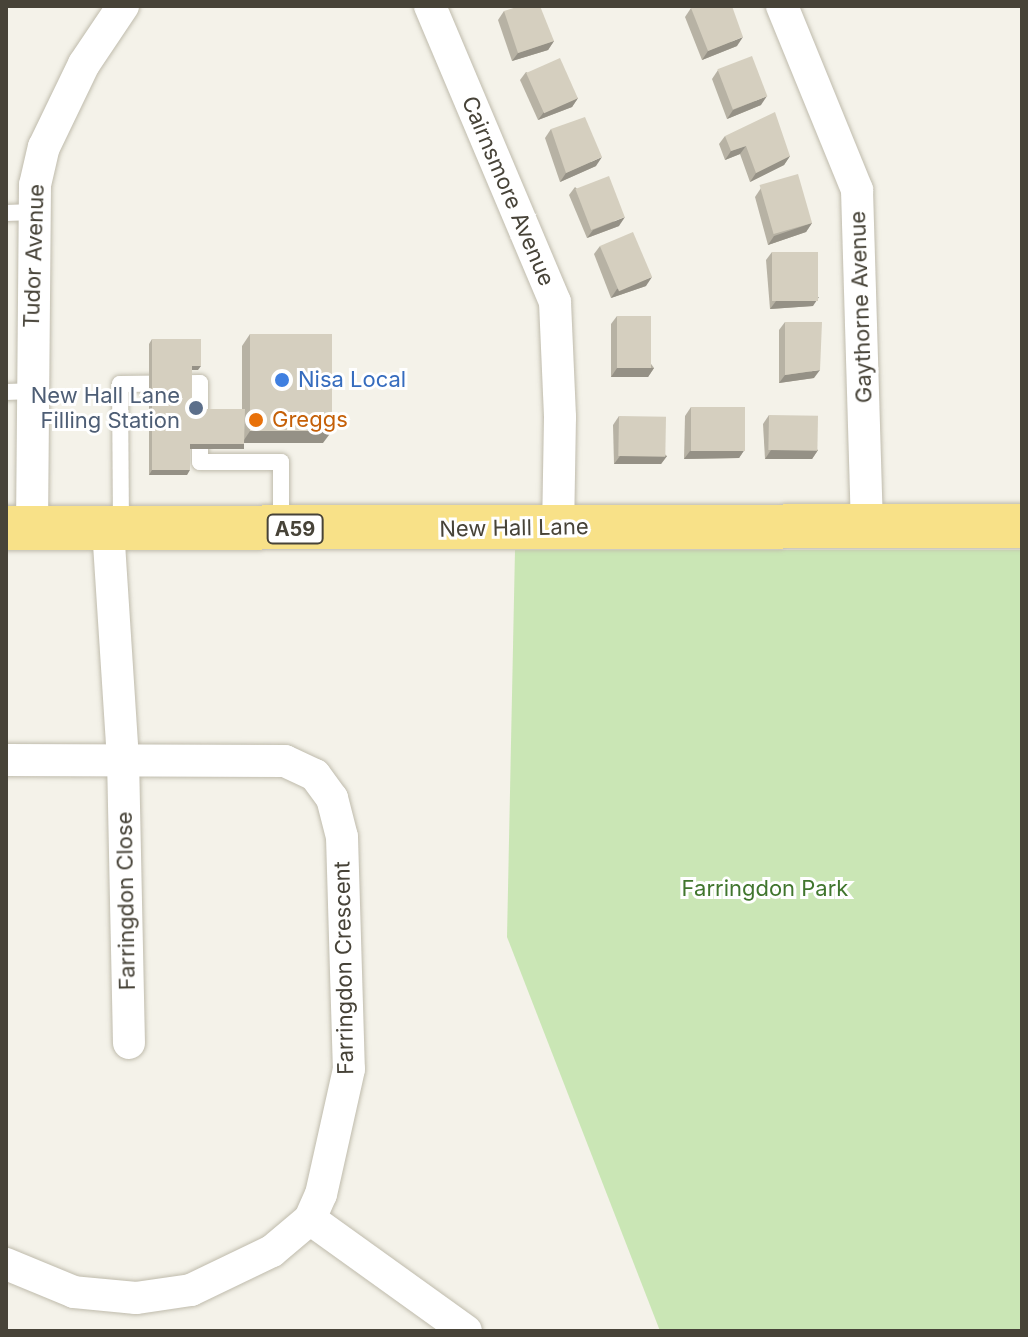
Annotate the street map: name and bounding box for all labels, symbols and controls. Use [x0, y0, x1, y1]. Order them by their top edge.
street label: Cairnsmore Avenue [456, 92, 560, 290]
street label: Tudor Avenue [18, 184, 50, 328]
street label: Gaythorne Avenue [844, 210, 878, 404]
place label: Nisa Local [298, 367, 406, 393]
marker: Nisa Local [273, 371, 291, 389]
place label: New Hall Lane Filling Station [31, 382, 180, 434]
marker: New Hall Lane Filling Station [187, 399, 205, 417]
place label: Greggs [272, 407, 348, 433]
marker: Greggs [247, 411, 265, 429]
road number: A59 [265, 513, 325, 545]
street label: New Hall Lane [439, 513, 589, 543]
street label: Farringdon Close [111, 811, 141, 991]
street label: Farringdon Crescent [329, 861, 359, 1075]
park label: Farringdon Park [682, 876, 848, 902]

